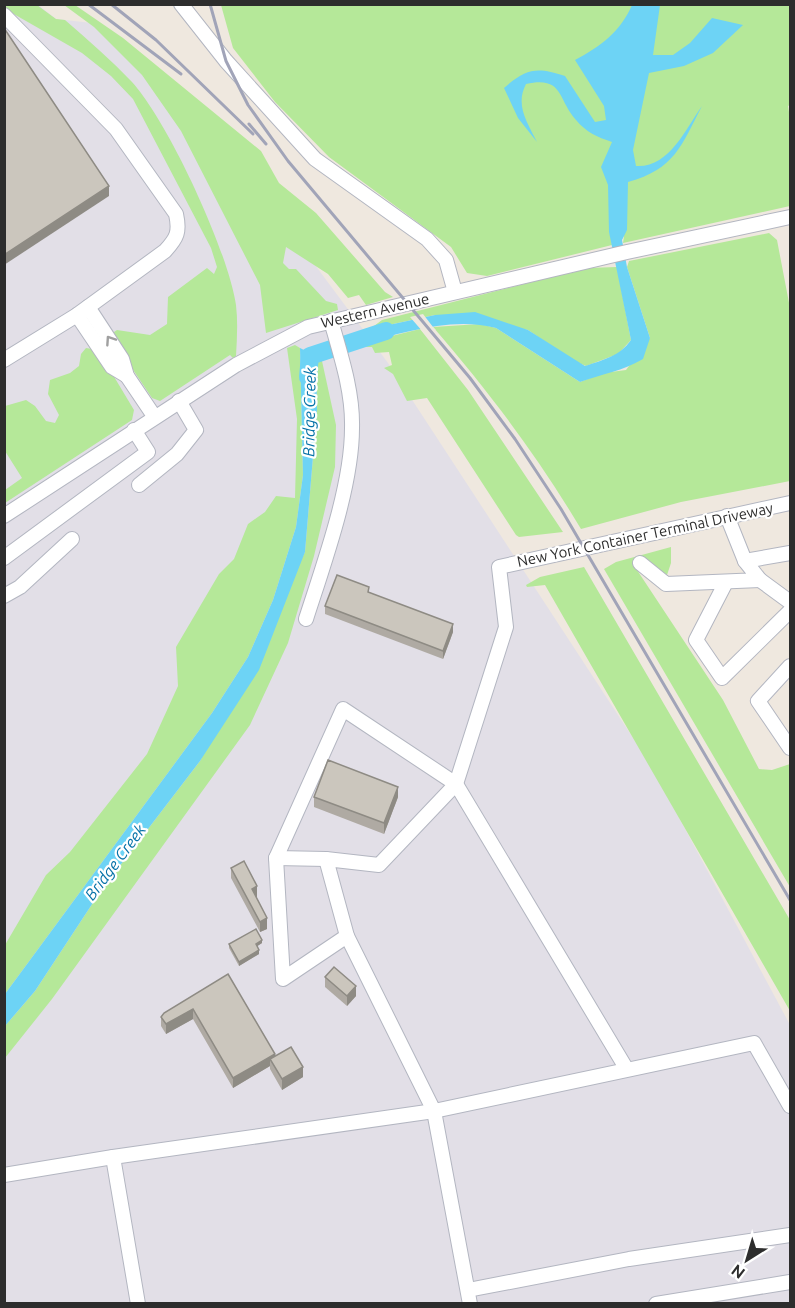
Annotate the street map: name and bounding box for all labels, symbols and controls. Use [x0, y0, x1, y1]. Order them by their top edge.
street label: Western Avenue [319, 290, 431, 331]
one-way arrow [106, 336, 117, 347]
water label: Bridge Creek [299, 366, 319, 457]
street label: New York Container Terminal Driveway [515, 499, 774, 570]
water label: Bridge Creek [81, 820, 150, 903]
north arrow [717, 1230, 777, 1290]
text: N [728, 1261, 748, 1283]

